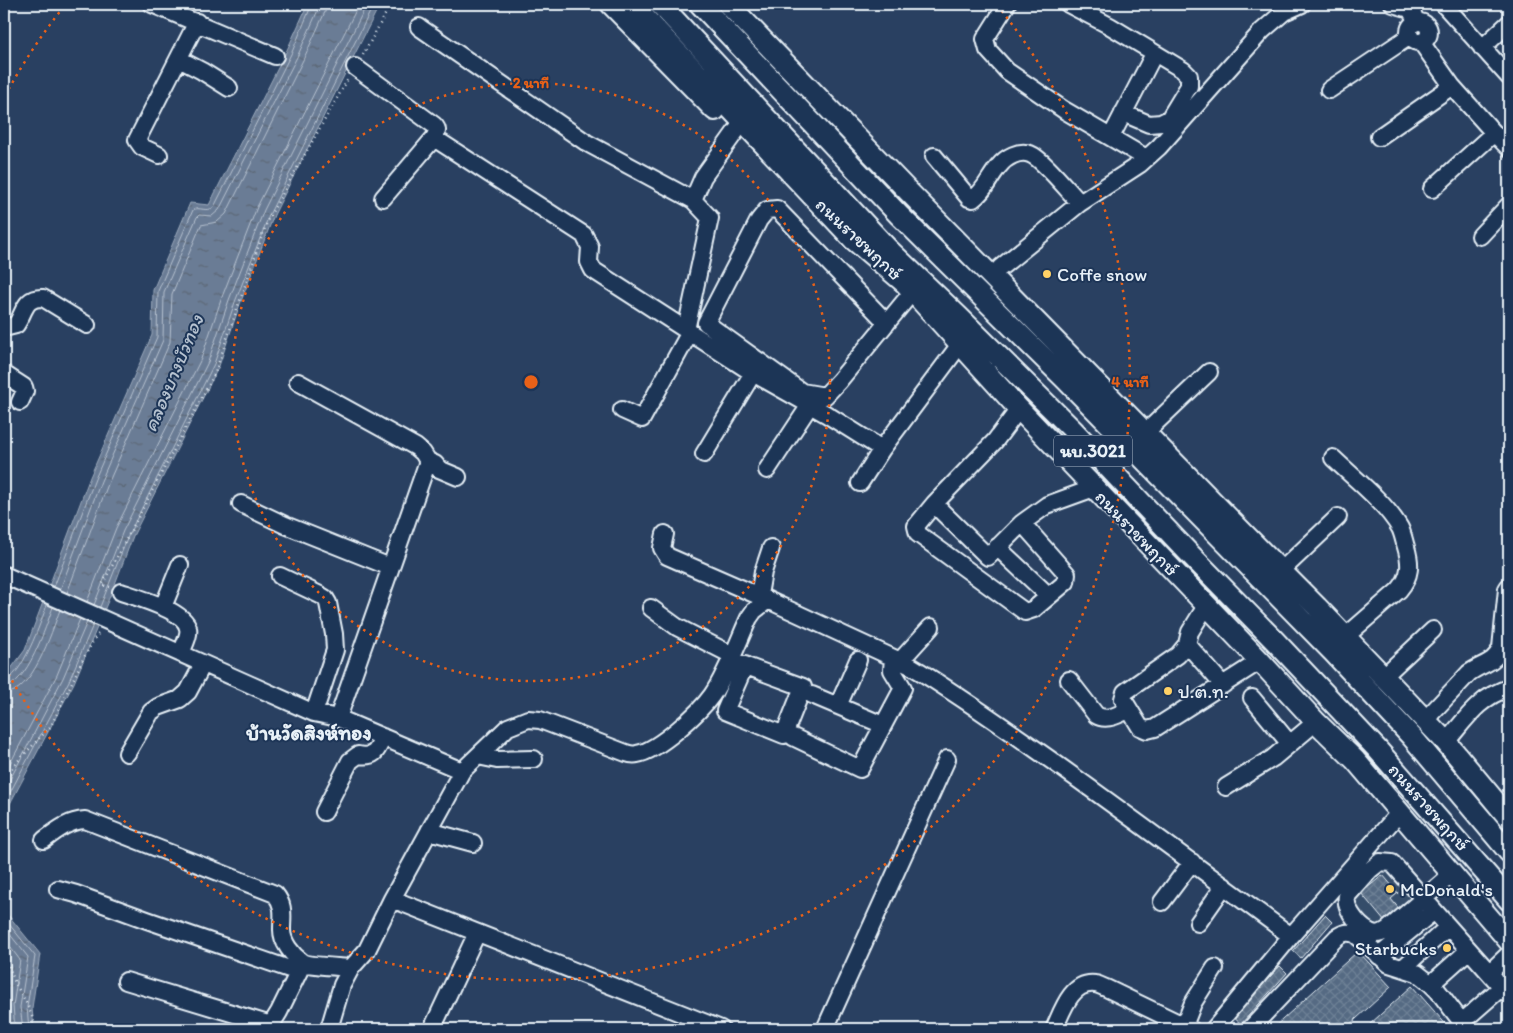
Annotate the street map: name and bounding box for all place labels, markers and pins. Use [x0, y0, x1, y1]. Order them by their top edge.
place label: Coffe snow [1057, 263, 1147, 286]
marker: Coffe snow [1041, 268, 1053, 280]
centre of rings [522, 373, 540, 391]
place label: ป.ต.ท. [1178, 680, 1229, 703]
marker: ป.ต.ท. [1162, 685, 1174, 697]
place label: McDonald's [1400, 878, 1493, 901]
marker: McDonald's [1384, 883, 1396, 895]
place label: Starbucks [1355, 937, 1437, 960]
marker: Starbucks [1441, 942, 1453, 954]

